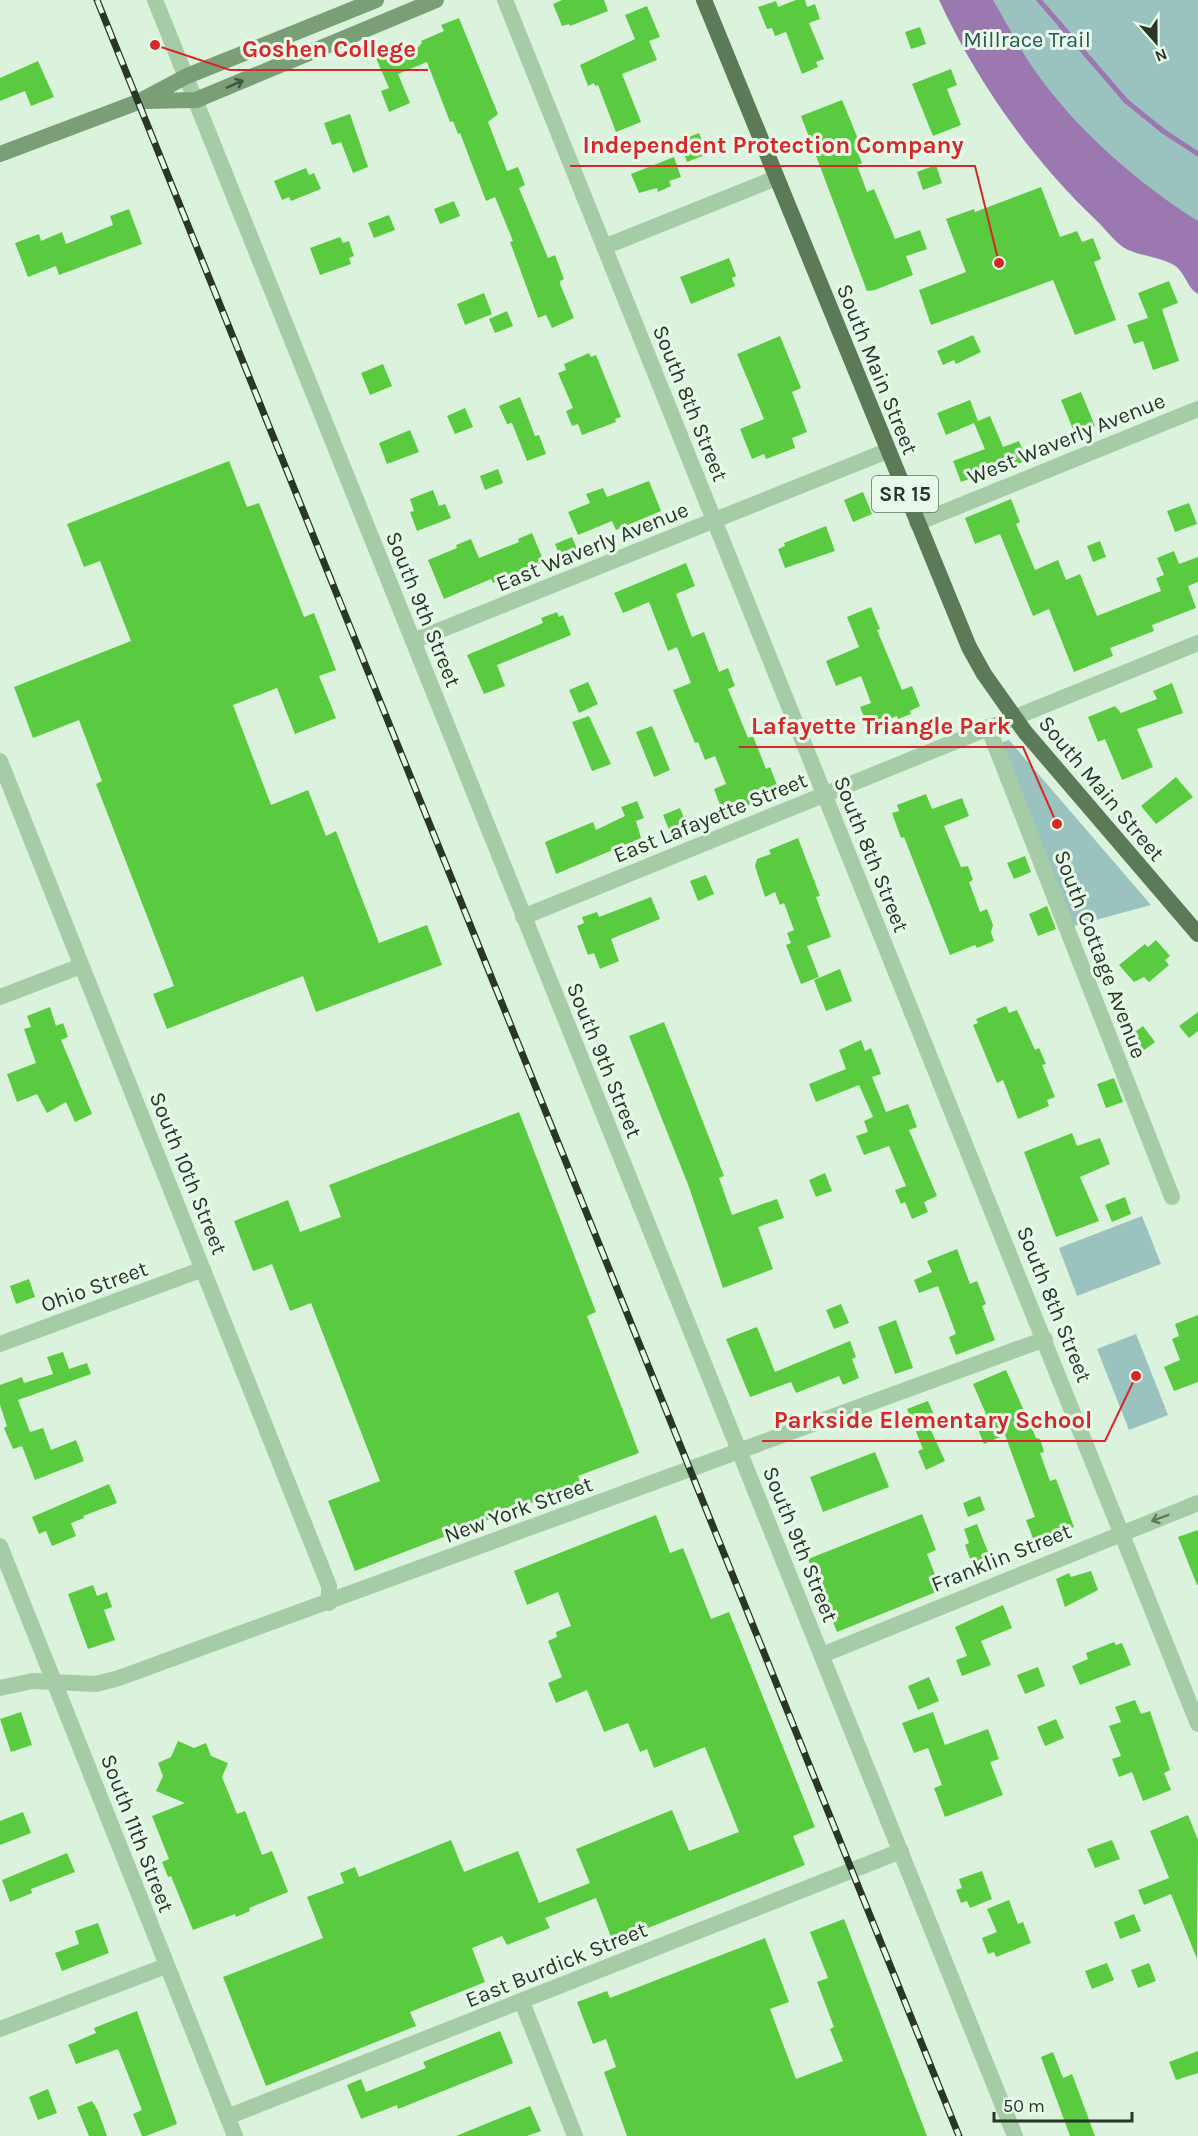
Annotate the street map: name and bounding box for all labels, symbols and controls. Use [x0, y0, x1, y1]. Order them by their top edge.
north arrow [1126, 12, 1186, 72]
park label: Millrace Trail [963, 27, 1091, 53]
callout: Goshen College [230, 28, 428, 70]
text: Goshen College [242, 35, 416, 63]
text: N [1152, 45, 1170, 66]
one-way arrow [226, 77, 244, 89]
callout: Independent Protection Company [570, 124, 975, 166]
text: Independent Protection Company [582, 131, 964, 159]
street label: South Main Street [831, 280, 923, 458]
street label: South 8th Street [647, 321, 733, 485]
street label: West Waverly Avenue [964, 387, 1169, 490]
road number: SR 15 [872, 476, 938, 512]
street label: East Waverly Avenue [492, 496, 692, 597]
street label: South 9th Street [380, 528, 466, 691]
callout: Lafayette Triangle Park [739, 705, 1023, 747]
street label: South Main Street [1033, 711, 1170, 867]
text: Lafayette Triangle Park [751, 712, 1011, 740]
street label: East Lafayette Street [610, 767, 811, 869]
street label: South 8th Street [828, 772, 914, 936]
street label: South Cottage Avenue [1048, 847, 1152, 1062]
street label: South 9th Street [561, 979, 647, 1142]
street label: South 10th Street [144, 1088, 233, 1258]
street label: South 8th Street [1011, 1222, 1097, 1386]
street label: Ohio Street [37, 1256, 151, 1318]
callout: Parkside Elementary School [762, 1399, 1105, 1441]
text: Parkside Elementary School [774, 1406, 1092, 1434]
street label: South 9th Street [757, 1463, 843, 1626]
street label: New York Street [441, 1471, 596, 1549]
one-way arrow [1151, 1513, 1170, 1524]
street label: Franklin Street [927, 1518, 1075, 1598]
street label: South 11th Street [95, 1751, 179, 1916]
street label: East Burdick Street [462, 1917, 651, 2013]
scale bar [994, 2085, 1132, 2123]
text: 50 m [1003, 2095, 1045, 2117]

